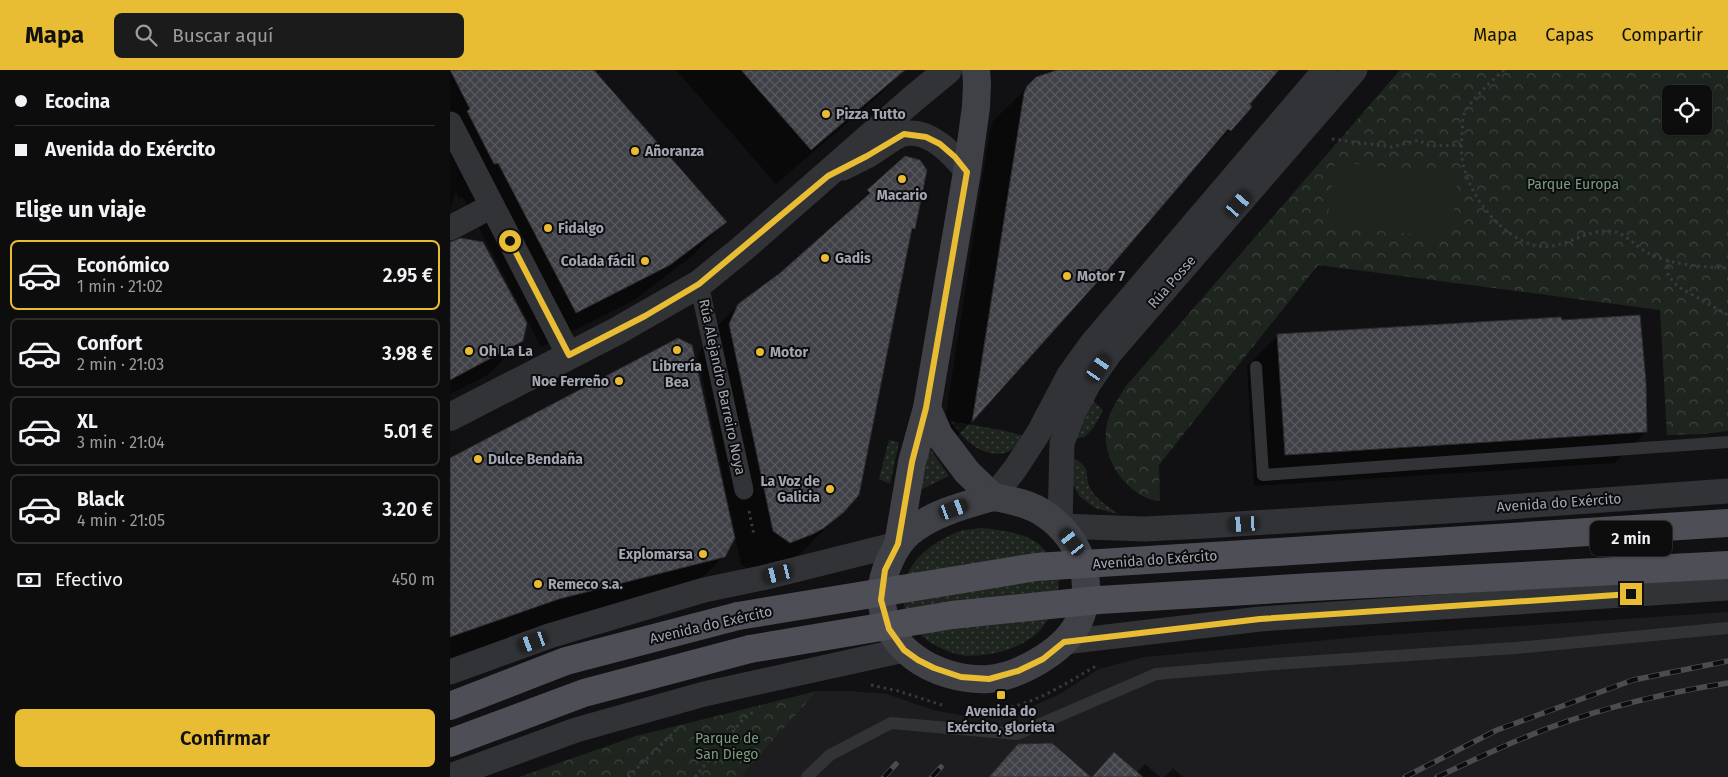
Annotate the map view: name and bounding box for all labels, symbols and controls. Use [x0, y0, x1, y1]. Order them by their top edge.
search box [114, 13, 464, 58]
text: Mapa [25, 21, 84, 49]
icon: search [132, 21, 160, 49]
text: Buscar aquí [172, 24, 273, 47]
text: Mapa [1473, 24, 1517, 46]
text: Capas [1545, 24, 1594, 46]
text: Compartir [1622, 24, 1703, 46]
map controls [1662, 85, 1712, 135]
button: locate [1662, 85, 1712, 135]
text: Ecocina [45, 90, 110, 113]
place label: Pizza Tutto [836, 106, 906, 123]
marker: Pizza Tutto [820, 108, 832, 120]
text: Avenida do Exército [45, 138, 216, 161]
place label: Añoranza [644, 143, 705, 160]
marker: Añoranza [629, 145, 641, 157]
marker: Macario [896, 173, 908, 185]
park label: Parque Europa [1527, 176, 1619, 193]
place label: Macario [877, 187, 927, 204]
car [1223, 188, 1254, 220]
text: Elige un viaje [15, 196, 146, 223]
place label: Fidalgo [558, 220, 604, 237]
marker: Fidalgo [542, 222, 554, 234]
route start [499, 230, 521, 252]
place label: Gadis [835, 250, 871, 267]
marker: Gadis [819, 252, 831, 264]
street label: Rúa Posse [1144, 252, 1200, 312]
icon: car [17, 253, 62, 298]
place label: Colada fácil [561, 253, 636, 270]
text: Económico [77, 254, 170, 277]
marker: Colada fácil [639, 255, 651, 267]
text: 2.95 € [383, 264, 433, 287]
place label: Motor 7 [1077, 268, 1125, 285]
marker: Motor 7 [1061, 270, 1073, 282]
text: 1 min · 21:02 [77, 277, 163, 296]
street label: Rúa Alejandro Barreiro Noya [695, 297, 749, 477]
icon: car [17, 331, 62, 376]
text: Confort [77, 332, 142, 355]
text: 3.98 € [382, 342, 433, 365]
place label: Oh La La [479, 343, 533, 360]
marker: Librería Bea [671, 344, 683, 356]
place label: Motor [770, 344, 809, 361]
marker: Oh La La [463, 345, 475, 357]
marker: Motor [754, 346, 766, 358]
car [1084, 351, 1113, 385]
text: 2 min · 21:03 [77, 355, 164, 374]
place label: Librería Bea [652, 358, 702, 391]
place label: Noe Ferreño [532, 373, 609, 390]
marker: Noe Ferreño [613, 375, 625, 387]
icon: car [17, 409, 62, 454]
text: XL [77, 410, 98, 433]
text: 5.01 € [384, 420, 433, 443]
text: 3 min · 21:04 [77, 433, 165, 452]
place label: Dulce Bendaña [488, 451, 583, 468]
marker: Dulce Bendaña [472, 453, 484, 465]
place label: La Voz de Galicia [760, 473, 820, 506]
marker: La Voz de Galicia [824, 483, 836, 495]
icon: car [17, 487, 62, 532]
text: Black [77, 488, 124, 511]
street label: Avenida do Exército [1496, 490, 1622, 516]
car [937, 497, 970, 521]
text: 3.20 € [382, 498, 433, 521]
text: 4 min · 21:05 [77, 511, 165, 530]
car [1228, 516, 1259, 532]
callout: 2 min [1590, 522, 1672, 556]
car [1056, 526, 1087, 558]
text: 2 min [1611, 529, 1651, 548]
place label: Explomarsa [619, 546, 693, 563]
street label: Avenida do Exército [1092, 547, 1218, 573]
marker: Explomarsa [697, 548, 709, 560]
car [761, 563, 794, 585]
icon: cash [15, 566, 43, 594]
text: Efectivo [55, 568, 123, 591]
text: 450 m [392, 570, 435, 589]
place label: Remeco s.a. [548, 576, 623, 593]
marker: Remeco s.a. [532, 578, 544, 590]
route end [1620, 583, 1642, 605]
street label: Avenida do Exército [648, 603, 774, 647]
car [516, 630, 549, 654]
marker: Avenida do Exército, glorieta [995, 689, 1007, 701]
place label: Avenida do Exército, glorieta [947, 703, 1055, 736]
button: Confirmar [15, 709, 435, 767]
park label: Parque de San Diego [695, 730, 759, 763]

